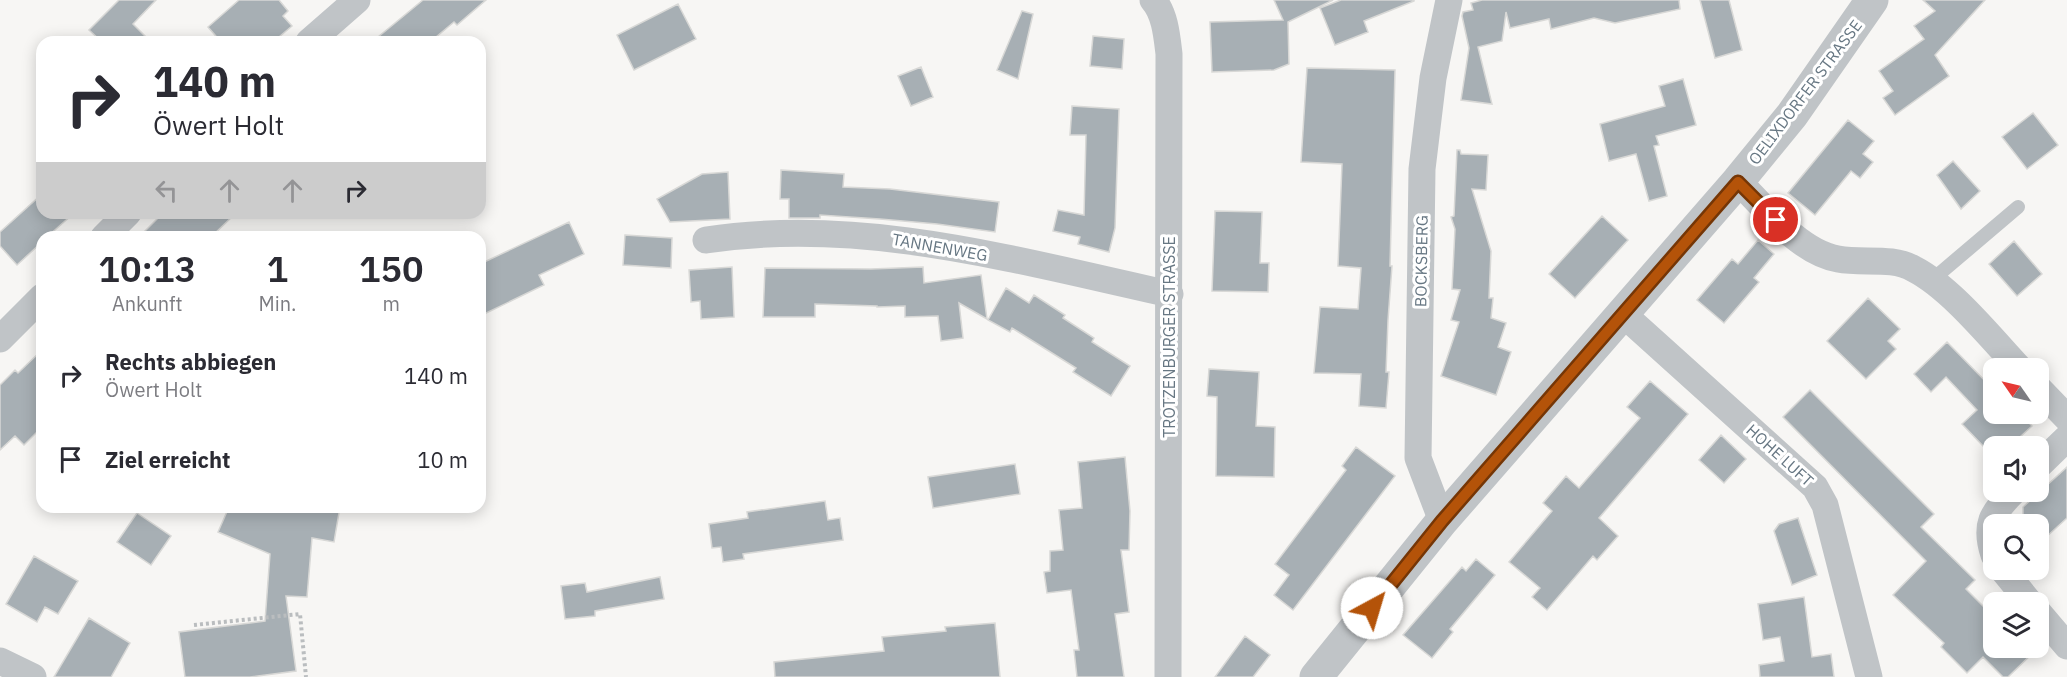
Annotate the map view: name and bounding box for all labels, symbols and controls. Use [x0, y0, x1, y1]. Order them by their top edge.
street label: OELIXDORFER STRASSE [1744, 16, 1866, 168]
text: 140 m [153, 54, 276, 109]
icon: right [54, 60, 132, 138]
text: Öwert Holt [153, 107, 284, 142]
icon: left [150, 174, 183, 207]
icon: ahead [213, 174, 246, 207]
icon: ahead [276, 174, 309, 207]
icon: right [339, 174, 372, 207]
pin [1750, 194, 1801, 245]
icon: arrive [1759, 203, 1792, 236]
street label: BOCKSBERG [1410, 215, 1432, 307]
street label: TANNENWEG [891, 229, 989, 265]
street label: TROTZENBURGER STRASSE [1159, 236, 1179, 438]
text: 10:13 [98, 245, 196, 292]
text: 1 [267, 245, 288, 292]
text: 150 [359, 245, 424, 292]
text: Ankunft [112, 290, 183, 317]
text: Min. [259, 290, 297, 317]
text: m [383, 290, 400, 317]
text: Rechts abbiegen [105, 347, 276, 376]
north arrow [1983, 358, 2049, 424]
map controls [1983, 358, 2049, 658]
icon: right [54, 359, 87, 392]
text: 140 m [404, 361, 468, 390]
text: Öwert Holt [105, 376, 202, 403]
street label: HOHE LUFT [1742, 420, 1818, 490]
button: sound [1983, 436, 2049, 502]
icon: arrive [54, 443, 87, 476]
text: Ziel erreicht [105, 445, 230, 474]
text: 10 m [417, 445, 468, 474]
button: search [1983, 514, 2049, 580]
position arrow [1340, 576, 1404, 640]
button: layers [1983, 592, 2049, 658]

